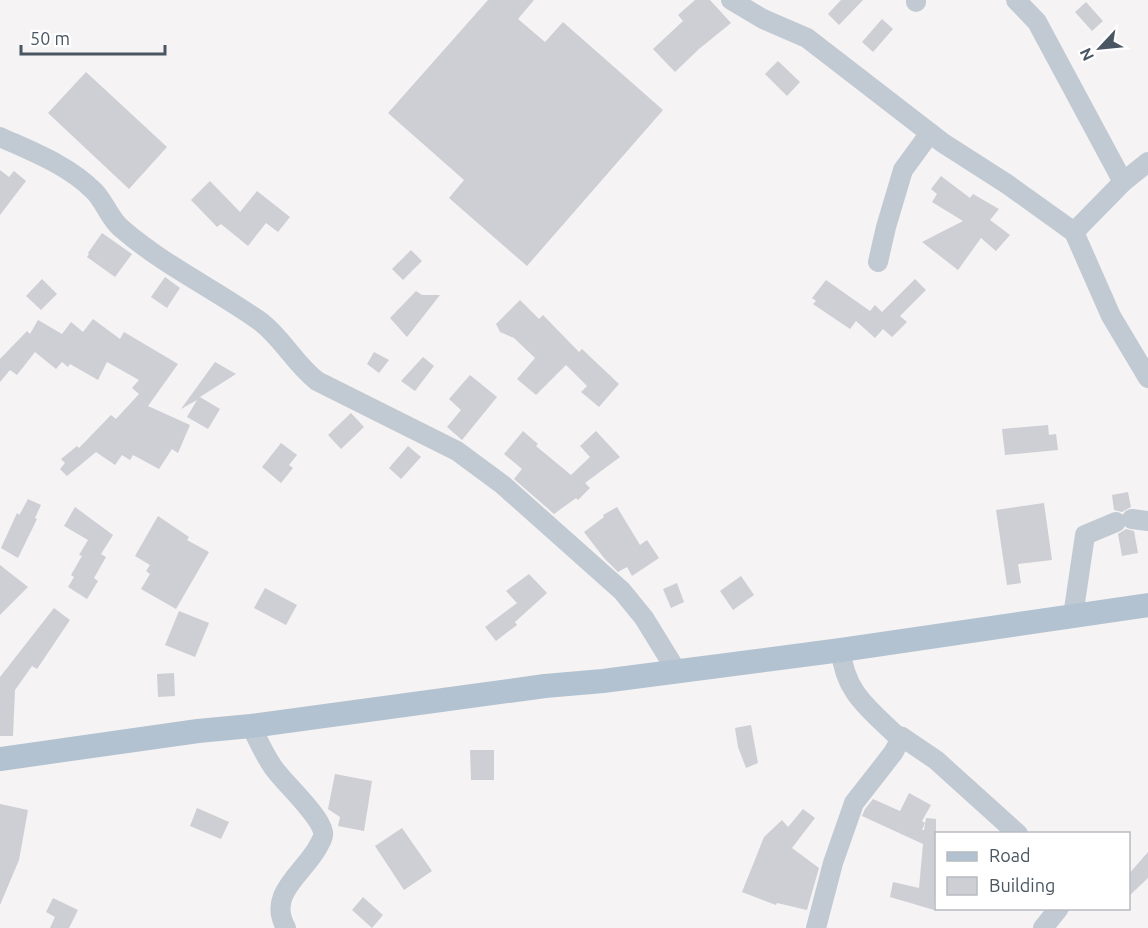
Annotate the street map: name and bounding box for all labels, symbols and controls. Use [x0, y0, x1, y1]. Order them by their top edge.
scale bar [21, 18, 165, 56]
north arrow [1070, 18, 1130, 78]
text: 50 m [30, 28, 70, 48]
text: N [1076, 45, 1097, 64]
legend [935, 832, 1130, 910]
text: Road [989, 845, 1031, 865]
text: Building [989, 875, 1055, 895]

